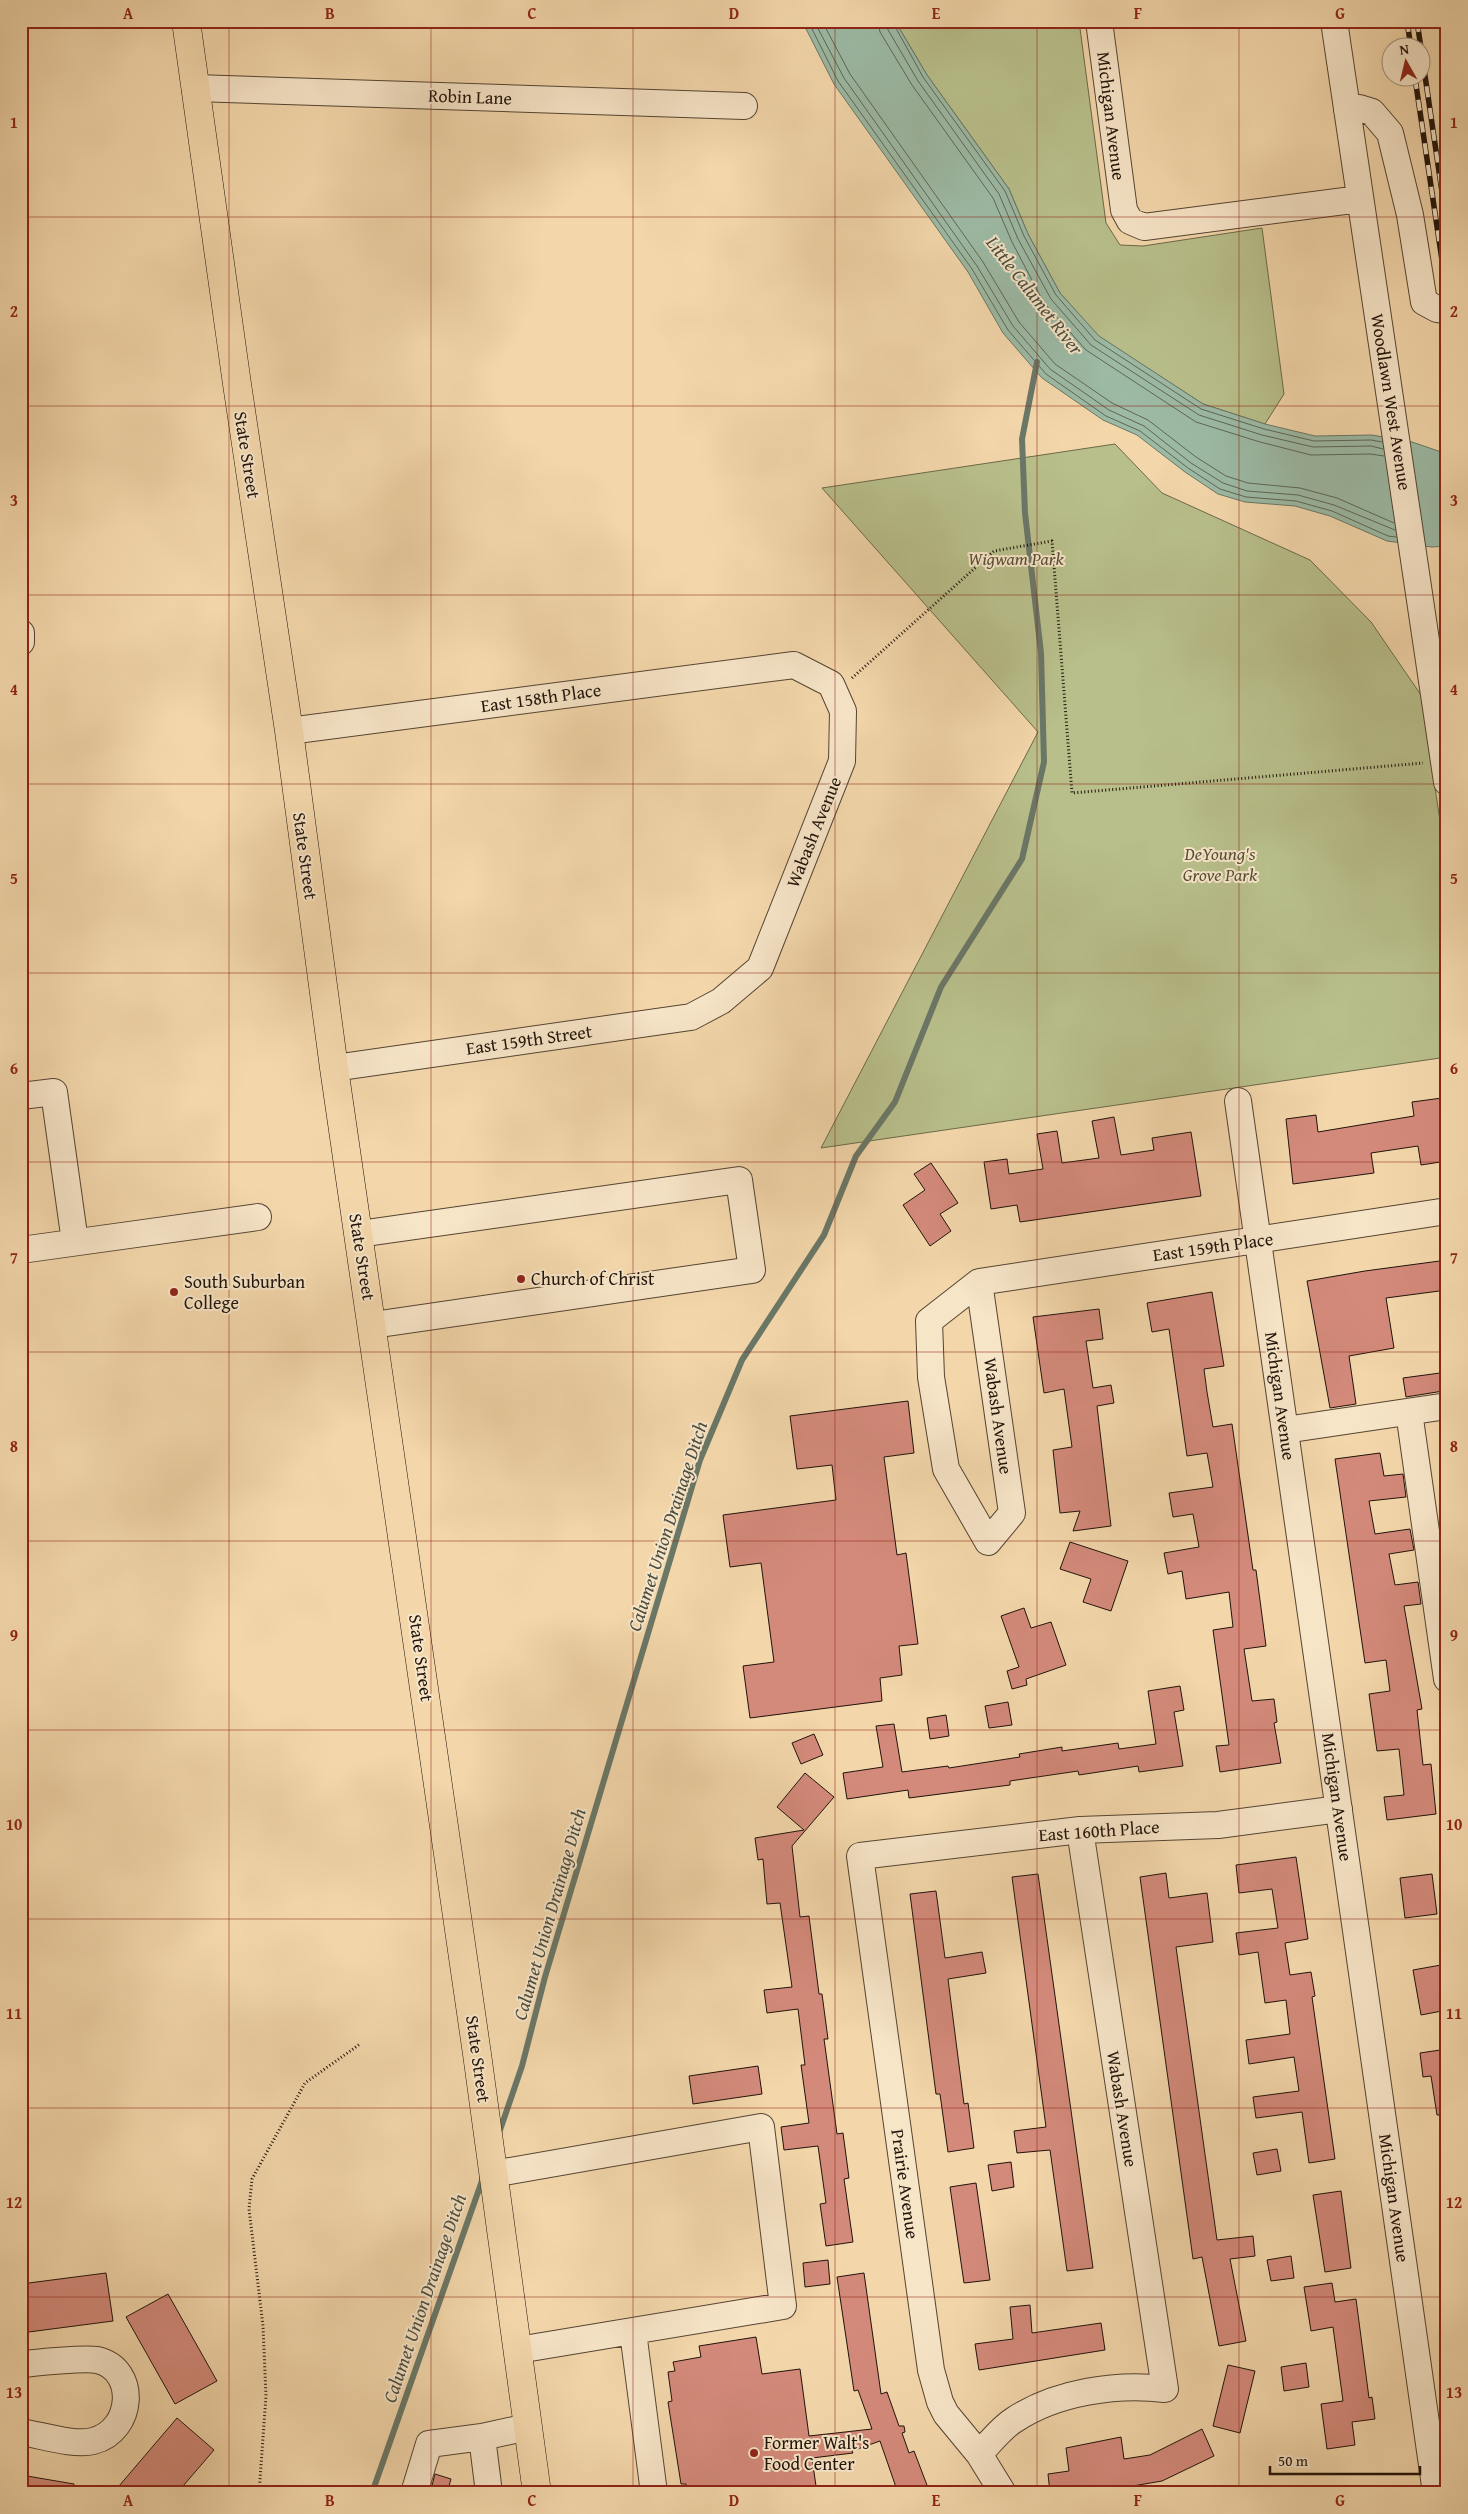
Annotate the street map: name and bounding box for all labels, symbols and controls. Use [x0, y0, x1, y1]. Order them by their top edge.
text: A [123, 1, 134, 25]
text: B [325, 1, 335, 25]
text: C [527, 1, 537, 25]
text: D [729, 1, 739, 25]
text: E [932, 1, 941, 25]
text: F [1134, 1, 1142, 25]
text: G [1335, 1, 1345, 25]
north arrow [1380, 38, 1430, 88]
text: N [1398, 38, 1411, 60]
street label: Michigan Avenue [1090, 50, 1133, 182]
street label: Robin Lane [428, 82, 512, 111]
text: 1 [10, 110, 18, 134]
text: 1 [1450, 110, 1458, 134]
water label: Little Calumet River [979, 229, 1091, 361]
text: 2 [10, 299, 18, 323]
text: 2 [1450, 299, 1458, 323]
street label: Woodlawn West Avenue [1364, 312, 1419, 492]
street label: State Street [227, 409, 268, 501]
text: 3 [10, 488, 18, 512]
text: 3 [1450, 488, 1458, 512]
park label: Wigwam Park [968, 545, 1064, 572]
street label: East 158th Place [479, 676, 603, 719]
text: 4 [10, 677, 18, 701]
text: 4 [1450, 677, 1458, 701]
street label: Wabash Avenue [779, 772, 848, 891]
street label: State Street [286, 811, 325, 902]
park label: DeYoung's Grove Park [1183, 840, 1258, 888]
text: 5 [10, 866, 18, 890]
text: 5 [1450, 866, 1458, 890]
street label: East 159th Street [464, 1017, 594, 1062]
text: 6 [10, 1056, 18, 1080]
text: 6 [1450, 1056, 1458, 1080]
street label: State Street [342, 1211, 383, 1303]
street label: East 159th Place [1151, 1225, 1275, 1268]
text: 7 [10, 1245, 18, 1269]
text: 7 [1450, 1245, 1458, 1269]
place label: Church of Christ [531, 1265, 655, 1292]
place label: South Suburban College [184, 1268, 305, 1316]
marker: Church of Christ [515, 1273, 527, 1285]
marker: South Suburban College [168, 1286, 180, 1298]
street label: Michigan Avenue [1258, 1330, 1303, 1462]
street label: Wabash Avenue [977, 1356, 1020, 1476]
water label: Calumet Union Drainage Ditch [620, 1417, 714, 1635]
text: 8 [10, 1434, 18, 1458]
text: 8 [1450, 1434, 1458, 1458]
street label: State Street [402, 1613, 441, 1704]
text: 9 [10, 1623, 18, 1647]
text: 9 [1450, 1623, 1458, 1647]
street label: Michigan Avenue [1315, 1731, 1360, 1863]
water label: Calumet Union Drainage Ditch [505, 1804, 593, 2023]
text: 10 [6, 1812, 22, 1836]
text: 10 [1446, 1812, 1462, 1836]
street label: East 160th Place [1038, 1813, 1160, 1848]
text: 11 [6, 2001, 22, 2025]
text: 11 [1446, 2001, 1462, 2025]
street label: State Street [459, 2014, 498, 2105]
street label: Wabash Avenue [1100, 2049, 1145, 2169]
street label: Prairie Avenue [884, 2127, 927, 2241]
street label: Michigan Avenue [1372, 2132, 1417, 2264]
water label: Calumet Union Drainage Ditch [375, 2189, 473, 2406]
text: 12 [6, 2190, 22, 2214]
text: 12 [1446, 2190, 1462, 2214]
text: 13 [6, 2380, 22, 2404]
text: 13 [1446, 2380, 1462, 2404]
place label: Former Walt's Food Center [764, 2429, 870, 2477]
scale bar [1270, 2444, 1420, 2476]
marker: Former Walt's Food Center [748, 2447, 760, 2459]
text: 50 m [1278, 2450, 1309, 2471]
text: A [123, 2488, 134, 2512]
text: B [325, 2488, 335, 2512]
text: C [527, 2488, 537, 2512]
text: D [729, 2488, 739, 2512]
text: E [932, 2488, 941, 2512]
text: F [1134, 2488, 1142, 2512]
text: G [1335, 2488, 1345, 2512]

